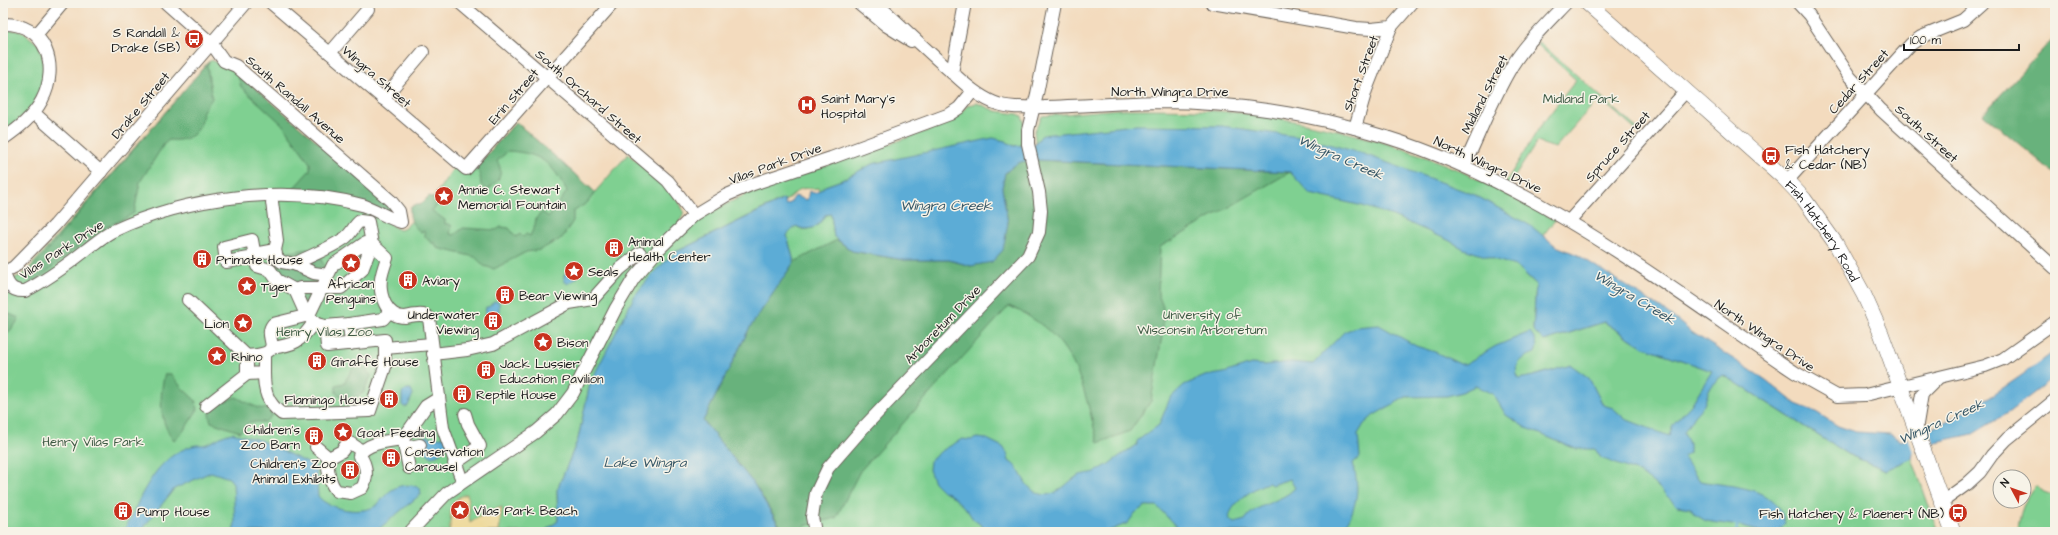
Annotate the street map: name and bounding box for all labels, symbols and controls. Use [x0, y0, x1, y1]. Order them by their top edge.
place label: S Randall & Drake (SB) [112, 24, 180, 57]
scale bar [1904, 26, 2019, 52]
bus stop icon: S Randall & Drake (SB) [183, 28, 205, 50]
street label: Short Street [1339, 32, 1383, 114]
text: 100 m [1910, 32, 1941, 49]
street label: Wingra Street [337, 42, 415, 113]
street label: Cedar Street [1825, 45, 1893, 118]
street label: South Orchard Street [531, 46, 646, 148]
street label: Midland Street [1457, 51, 1513, 137]
street label: South Randall Avenue [242, 52, 349, 148]
street label: Erin Street [484, 64, 544, 128]
street label: Drake Street [107, 68, 175, 143]
street label: North Wingra Drive [1111, 83, 1229, 102]
place label: Saint Mary's Hospital [821, 90, 896, 123]
park label: Midland Park [1543, 90, 1619, 108]
hospital icon: Saint Mary's Hospital [796, 94, 818, 116]
street label: South Street [1891, 101, 1962, 167]
street label: Spruce Street [1581, 107, 1655, 186]
water label: Wingra Creek [1295, 130, 1387, 186]
street label: North Wingra Drive [1430, 132, 1545, 199]
street label: Vilas Park Drive [727, 139, 824, 189]
place label: Fish Hatchery & Cedar (NB) [1785, 141, 1870, 174]
bus stop icon: Fish Hatchery & Cedar (NB) [1760, 145, 1782, 167]
street label: Fish Hatchery Road [1781, 176, 1863, 285]
place label: Annie C. Stewart Memorial Fountain [458, 181, 566, 214]
place icon: Annie C. Stewart Memorial Fountain [433, 185, 455, 207]
water label: Wingra Creek [900, 196, 992, 216]
street label: Vilas Park Drive [16, 216, 107, 284]
place label: Animal Health Center [628, 233, 711, 266]
building icon: Animal Health Center [603, 237, 625, 259]
building icon: Primate House [191, 248, 213, 270]
place label: Primate House [216, 251, 303, 269]
place icon: African Penguins [340, 252, 362, 274]
place icon: Seals [563, 260, 585, 282]
place label: Seals [588, 263, 619, 281]
water label: Wingra Creek [1590, 266, 1679, 330]
building icon: Aviary [397, 269, 419, 291]
place label: Aviary [422, 272, 460, 291]
place icon: Tiger [236, 275, 258, 297]
place label: African Penguins [326, 275, 377, 309]
place label: Tiger [261, 278, 292, 297]
street label: Arboretum Drive [901, 281, 985, 368]
building icon: Bear Viewing [494, 284, 516, 306]
place label: Bear Viewing [519, 287, 597, 306]
street label: North Wingra Drive [1710, 296, 1818, 377]
place label: Underwater Viewing [408, 306, 479, 340]
park label: University of Wisconsin Arboretum [1137, 306, 1268, 339]
building icon: Underwater Viewing [482, 310, 504, 332]
place icon: Lion [232, 312, 254, 334]
place label: Lion [204, 315, 230, 333]
park label: Henry Vilas Zoo [276, 323, 373, 342]
place icon: Bison [532, 331, 554, 353]
place label: Bison [557, 334, 589, 352]
place icon: Rhino [206, 345, 228, 367]
place label: Rhino [231, 348, 263, 366]
building icon: Giraffe House [306, 350, 328, 372]
place label: Giraffe House [331, 353, 419, 371]
place label: Jack Lussier Education Pavilion [500, 355, 604, 388]
building icon: Jack Lussier Education Pavilion [475, 359, 497, 381]
building icon: Reptile House [451, 383, 473, 405]
place label: Reptile House [476, 386, 556, 404]
building icon: Flamingo House [378, 388, 400, 410]
place label: Flamingo House [284, 391, 375, 410]
water label: Wingra Creek [1896, 394, 1988, 450]
place label: Children's Zoo Barn [240, 421, 300, 454]
place icon: Goat Feeding [332, 421, 354, 443]
place label: Goat Feeding [357, 424, 436, 443]
building icon: Children's Zoo Barn [303, 425, 325, 447]
park label: Henry Vilas Park [42, 433, 144, 452]
place label: Conservation Carousel [405, 443, 484, 476]
building icon: Conservation Carousel [380, 447, 402, 469]
water label: Lake Wingra [604, 453, 687, 473]
place label: Children's Zoo Animal Exhibits [250, 455, 337, 488]
building icon: Children's Zoo Animal Exhibits [339, 459, 361, 481]
north arrow [1992, 469, 2032, 509]
text: N [1997, 475, 2013, 490]
place icon: Vilas Park Beach [449, 499, 471, 521]
building icon: Pump House [112, 500, 134, 522]
place label: Vilas Park Beach [474, 502, 578, 520]
bus stop icon: Fish Hatchery & Plaenert (NB) [1947, 502, 1969, 524]
place label: Pump House [137, 503, 210, 521]
place label: Fish Hatchery & Plaenert (NB) [1759, 505, 1944, 524]

